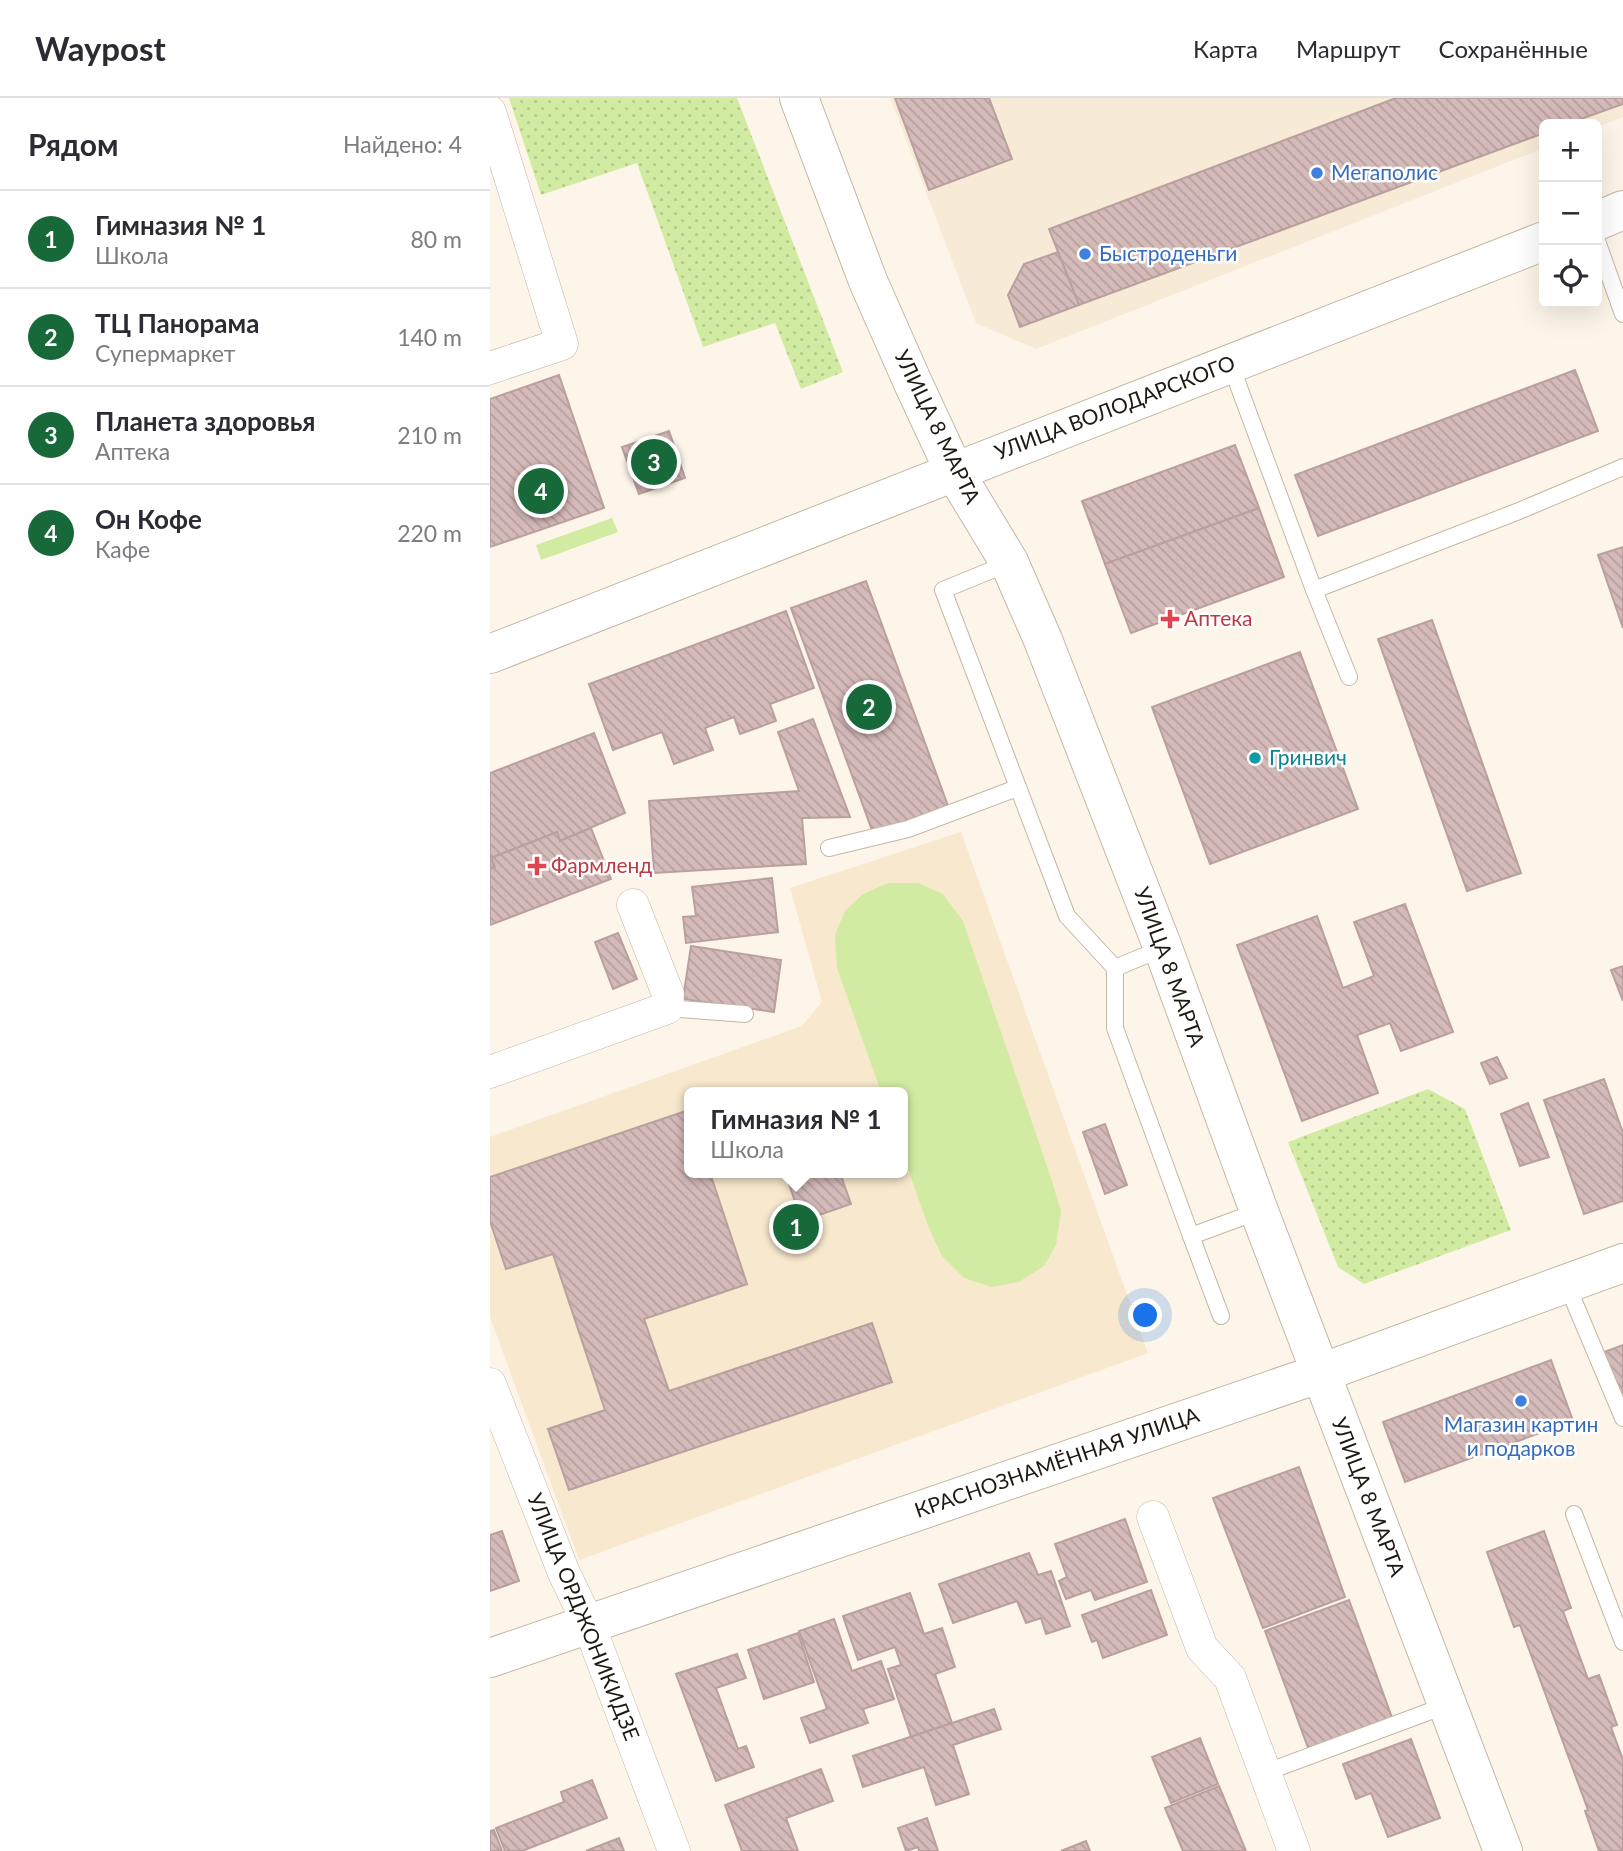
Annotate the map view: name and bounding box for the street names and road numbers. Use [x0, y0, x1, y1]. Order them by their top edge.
street label: УЛИЦА 8 МАРТА [890, 345, 987, 508]
street label: УЛИЦА ВОЛОДАРСКОГО [991, 349, 1238, 464]
street label: УЛИЦА 8 МАРТА [1130, 883, 1211, 1051]
street label: КРАСНОЗНАМЁННАЯ УЛИЦА [911, 1401, 1203, 1522]
street label: УЛИЦА 8 МАРТА [1328, 1414, 1411, 1580]
street label: УЛИЦА ОРДЖОНИКИДЗЕ [523, 1489, 646, 1744]

